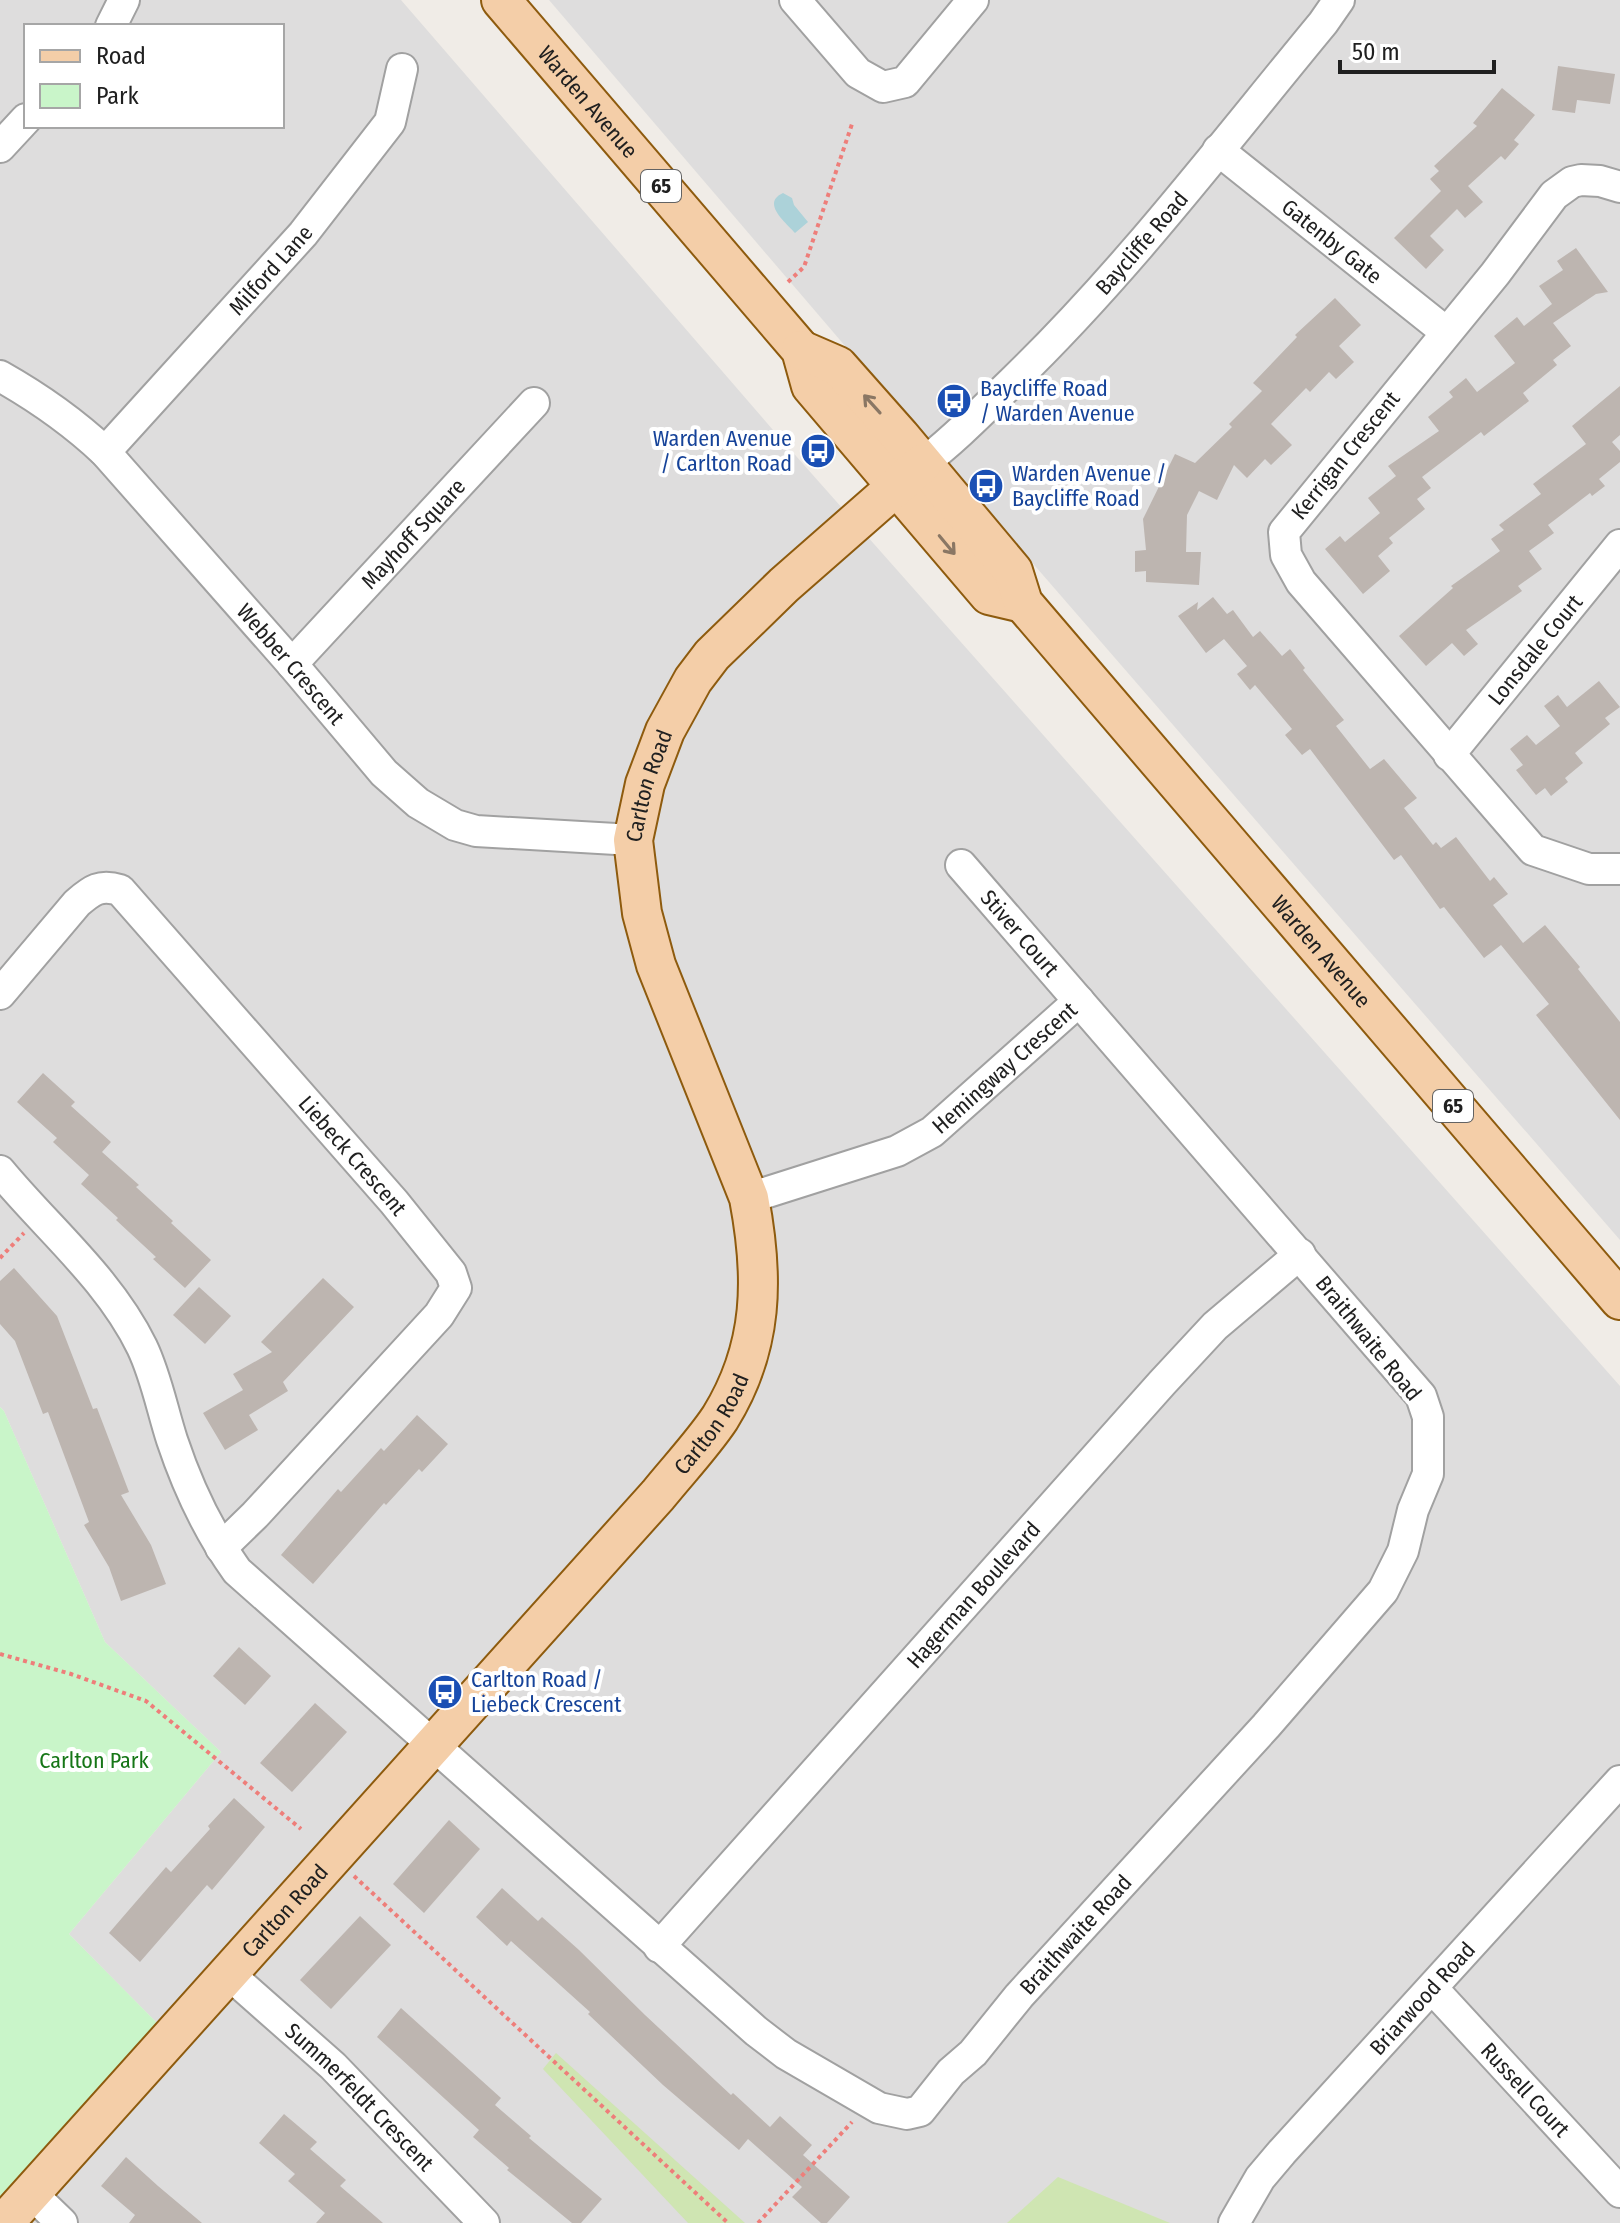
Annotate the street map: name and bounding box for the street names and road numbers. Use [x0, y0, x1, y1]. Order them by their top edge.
street label: Warden Avenue [532, 40, 643, 164]
road number: 65 [641, 170, 681, 202]
street label: Baycliffe Road [1090, 186, 1194, 300]
street label: Gatenby Gate [1276, 193, 1387, 290]
street label: Milford Lane [223, 220, 319, 321]
street label: Kerrigan Crescent [1285, 385, 1406, 525]
street label: Mayhoff Square [356, 473, 471, 595]
street label: Lonsdale Court [1482, 588, 1589, 711]
street label: Webber Crescent [231, 598, 351, 731]
street label: Carlton Road [620, 726, 678, 844]
street label: Stiver Court [975, 885, 1065, 983]
street label: Warden Avenue [1265, 890, 1377, 1013]
street label: Hemingway Crescent [927, 996, 1083, 1140]
street label: Liebeck Crescent [293, 1090, 413, 1222]
road number: 65 [1433, 1090, 1473, 1122]
street label: Braithwaite Road [1310, 1270, 1427, 1406]
street label: Carlton Road [668, 1370, 755, 1480]
street label: Hagerman Boulevard [901, 1516, 1046, 1674]
street label: Carlton Road [236, 1859, 334, 1963]
street label: Braithwaite Road [1014, 1869, 1137, 2000]
street label: Briarwood Road [1364, 1936, 1481, 2061]
street label: Summerfeldt Crescent [280, 2017, 440, 2177]
street label: Russell Court [1475, 2037, 1576, 2143]

